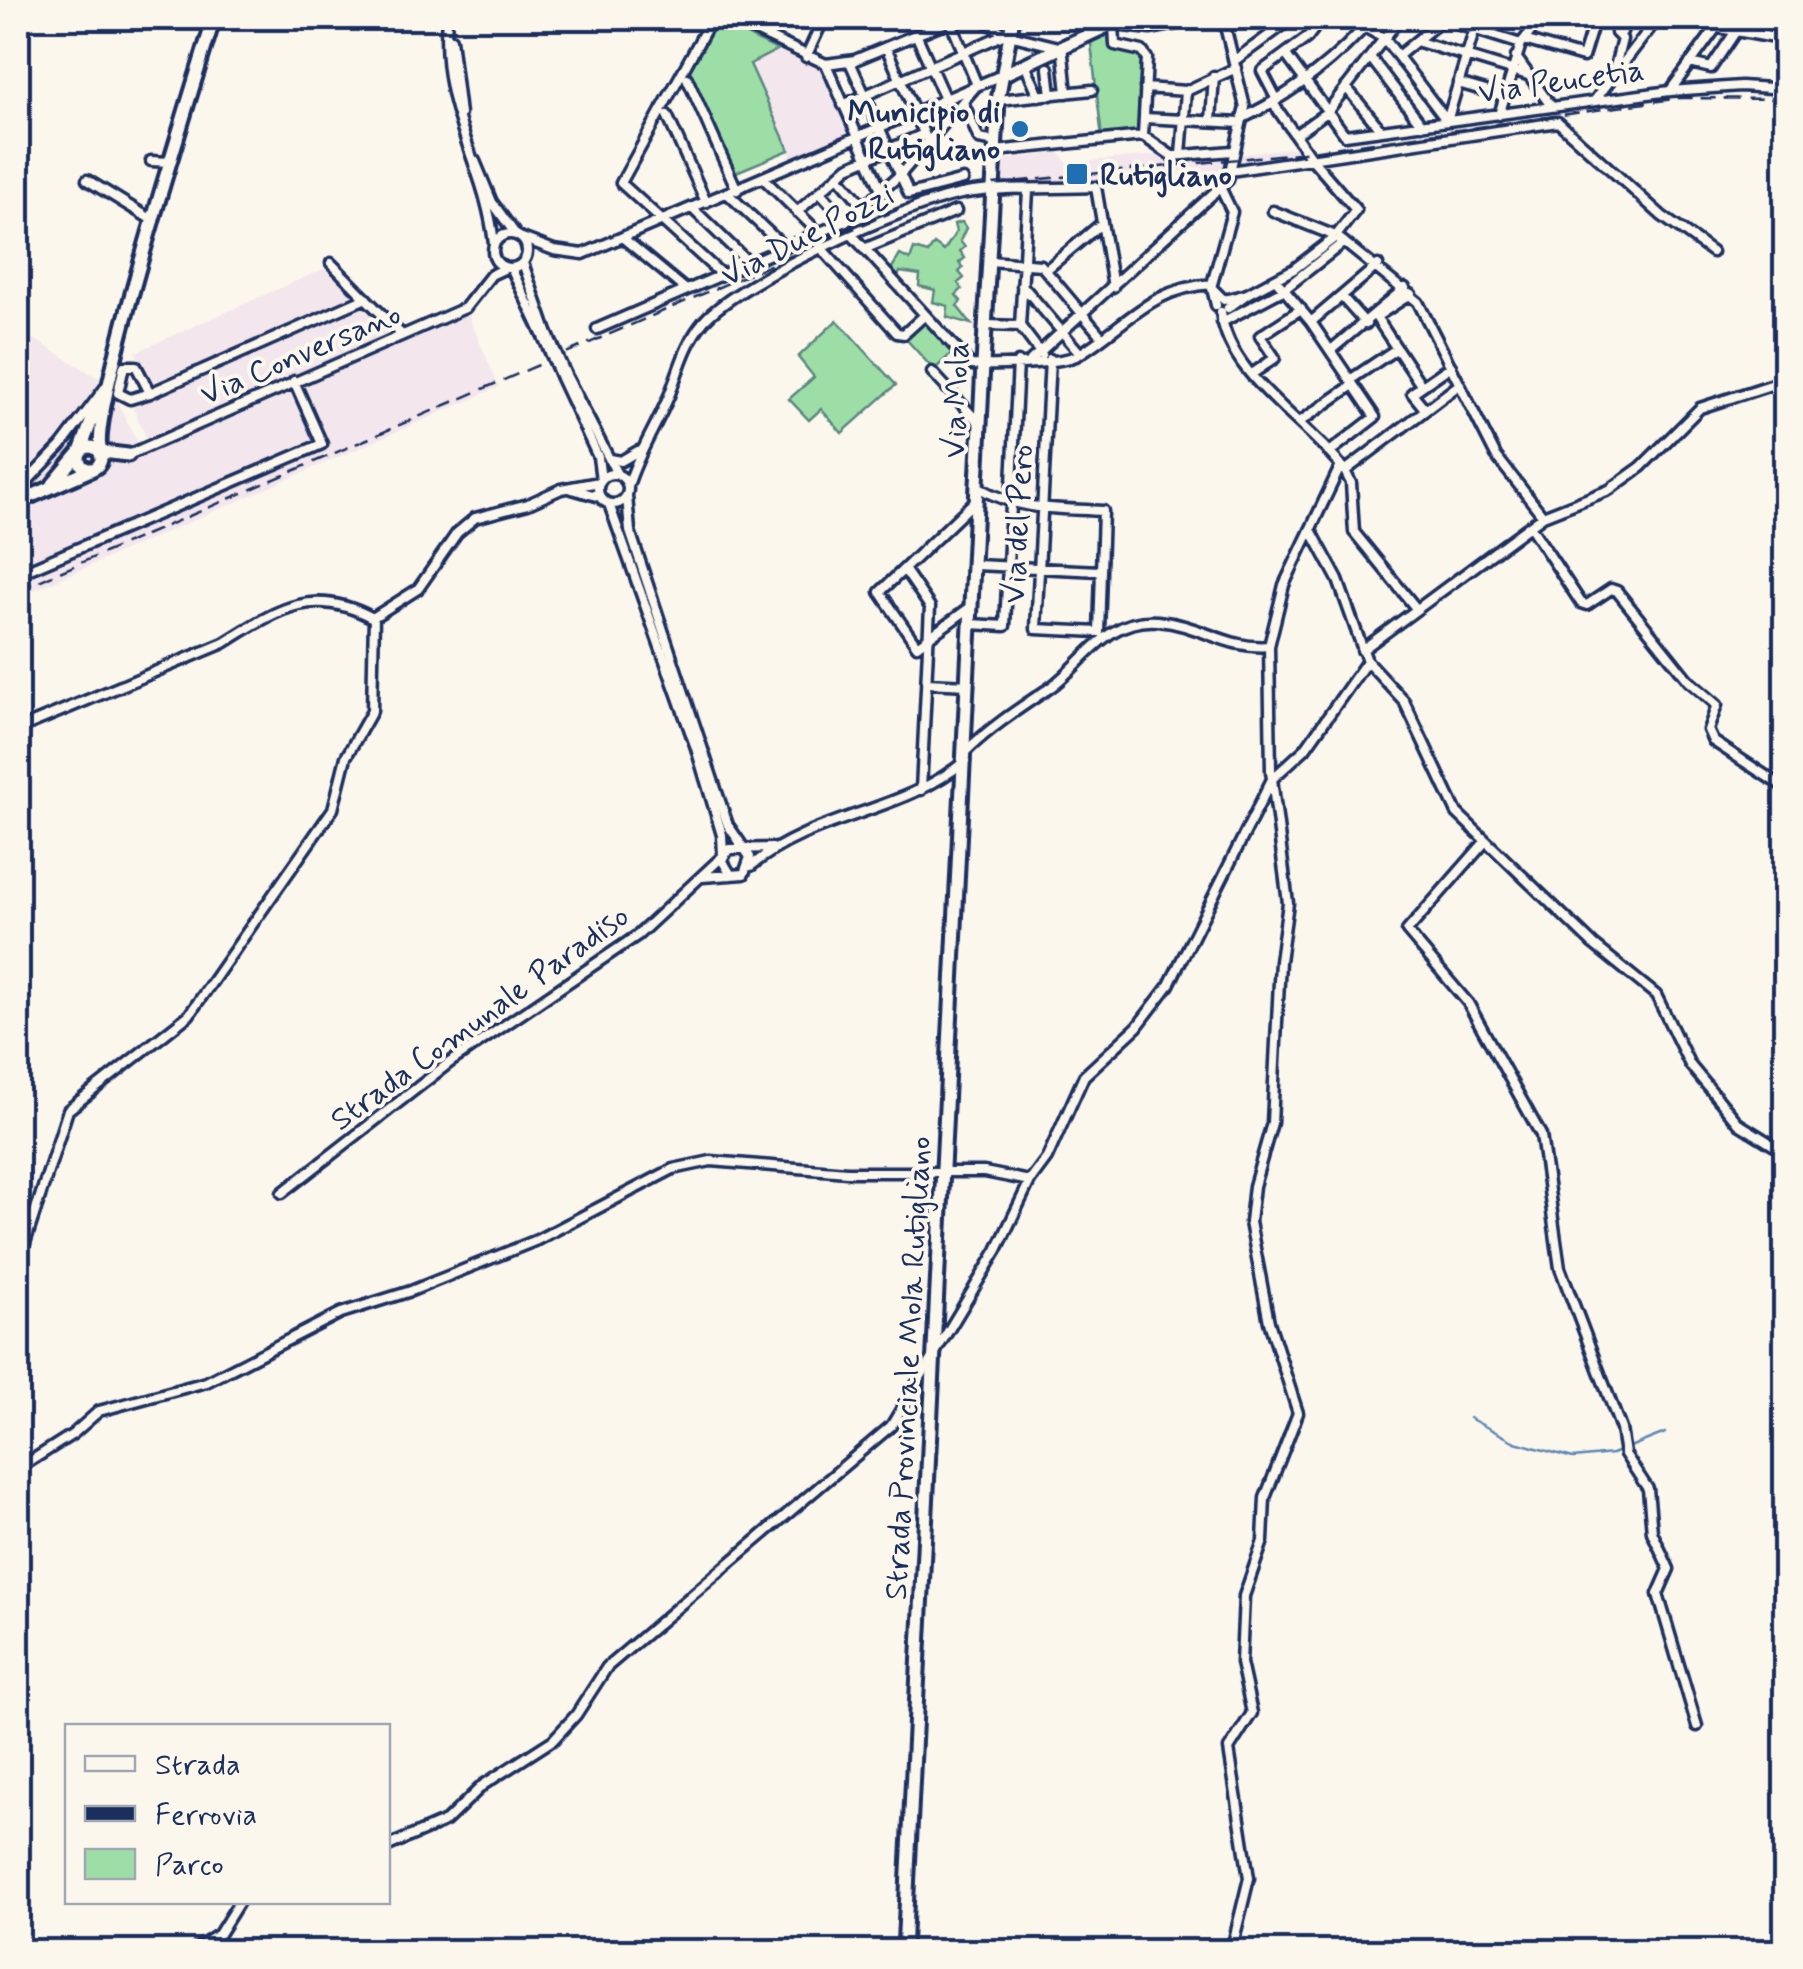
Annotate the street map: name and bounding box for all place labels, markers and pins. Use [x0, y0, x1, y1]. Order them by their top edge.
place label: Municipio di Rutigliano [848, 92, 1000, 172]
marker: Municipio di Rutigliano [1009, 118, 1031, 140]
place label: Rutigliano [1100, 155, 1232, 198]
marker: Rutigliano [1064, 161, 1090, 187]

